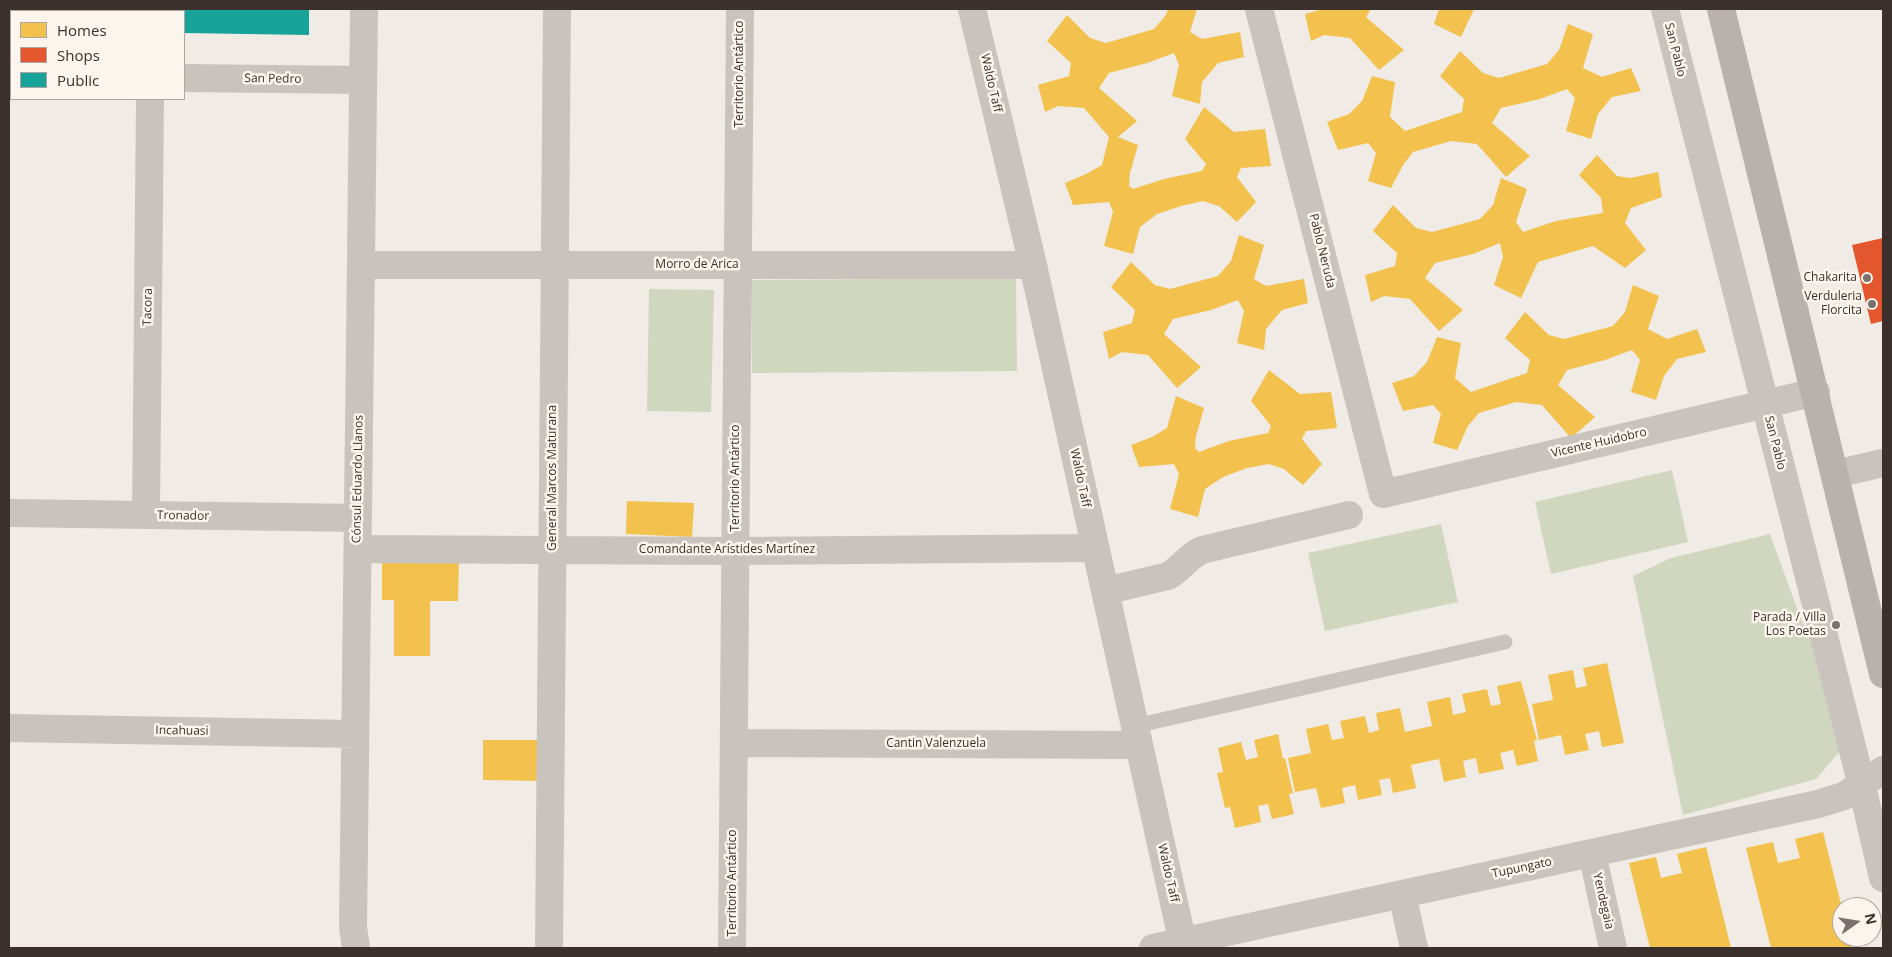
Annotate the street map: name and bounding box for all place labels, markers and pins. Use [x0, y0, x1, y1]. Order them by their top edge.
place label: Chakarita [1804, 271, 1857, 285]
marker: Chakarita [1861, 272, 1873, 284]
place label: Verduleria Florcita [1804, 290, 1862, 318]
marker: Verduleria Florcita [1866, 298, 1878, 310]
place label: Parada / Villa Los Poetas [1753, 611, 1826, 639]
marker: Parada / Villa Los Poetas [1830, 619, 1842, 631]

